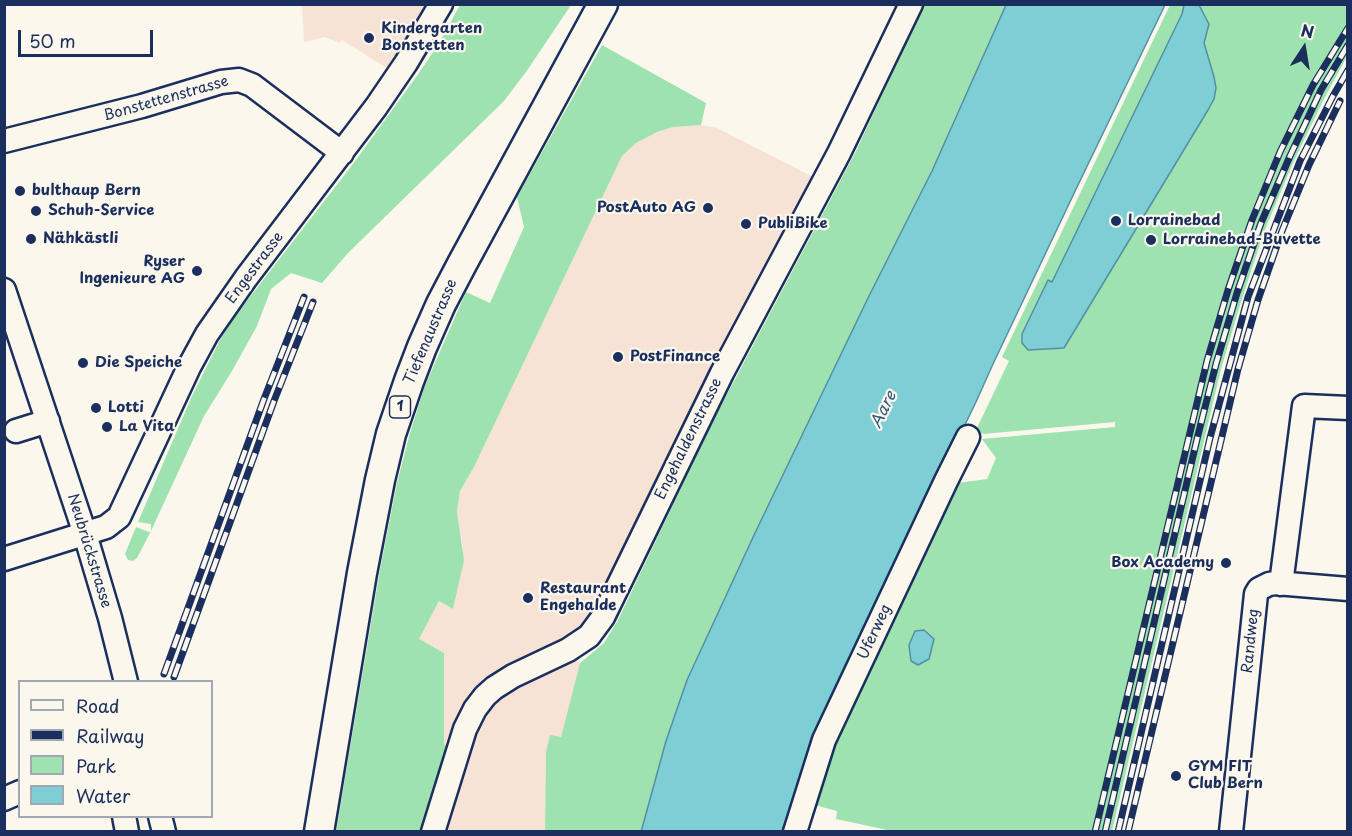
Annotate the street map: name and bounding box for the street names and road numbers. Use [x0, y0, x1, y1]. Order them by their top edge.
street label: Bonstettenstrasse [101, 73, 231, 125]
street label: Engestrasse [222, 229, 288, 307]
street label: Tiefenaustrasse [401, 276, 461, 388]
street label: Engehaldenstrasse [652, 375, 726, 503]
road number: 1 [390, 396, 410, 418]
street label: Neubrückstrasse [63, 492, 115, 610]
street label: Uferweg [854, 602, 896, 662]
street label: Randweg [1239, 608, 1263, 674]

